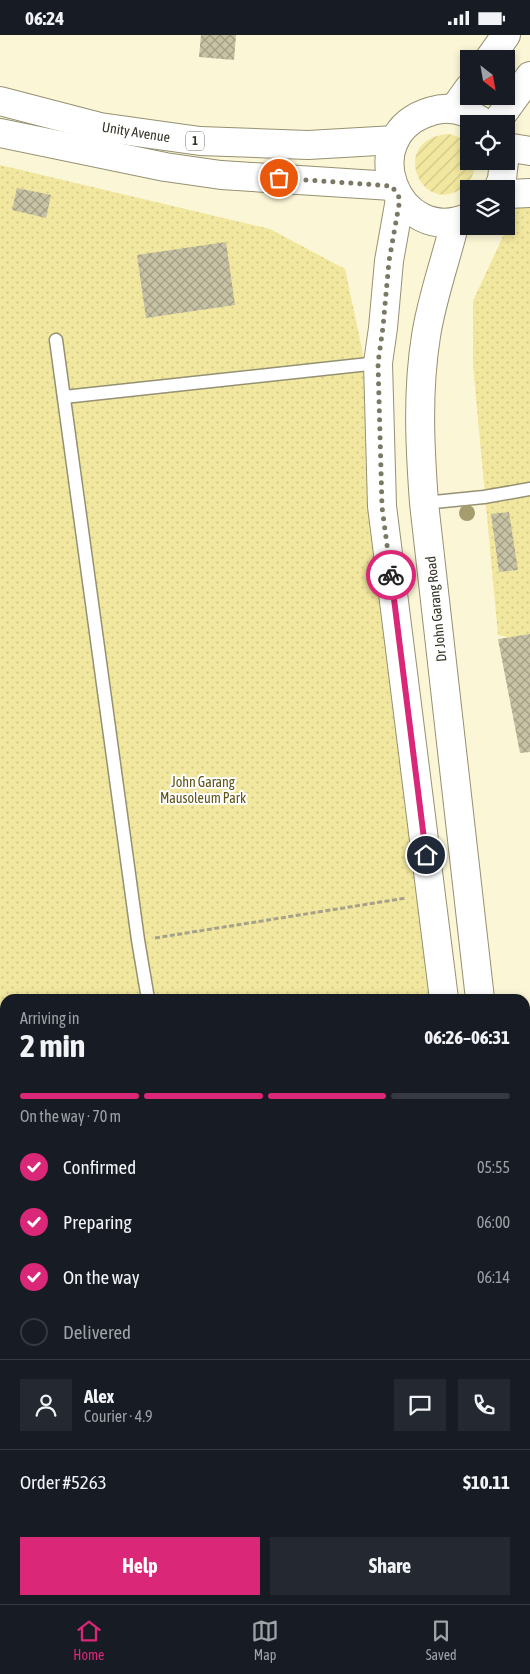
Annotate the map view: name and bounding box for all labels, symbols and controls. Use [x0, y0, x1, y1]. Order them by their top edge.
text: 06:24 [25, 7, 64, 29]
north arrow [460, 50, 515, 105]
map controls [460, 50, 515, 235]
button: locate [460, 115, 515, 170]
street label: Unity Avenue [101, 119, 171, 145]
road number: 1 [186, 131, 204, 150]
pin [258, 157, 300, 199]
icon: bag [265, 164, 293, 192]
button: layers [460, 180, 515, 235]
courier [366, 550, 416, 600]
street label: Dr John Garang Road [422, 555, 450, 663]
icon: bike [377, 561, 405, 589]
park label: John Garang Mausoleum Park [160, 774, 246, 806]
pin [405, 834, 447, 876]
icon: home [412, 841, 440, 869]
text: Arriving in [20, 1009, 80, 1027]
text: 06:26–06:31 [424, 1026, 510, 1048]
text: 2 min [20, 1027, 85, 1064]
text: On the way · 70 m [20, 1107, 121, 1125]
icon: check [20, 1153, 48, 1181]
text: Confirmed [63, 1156, 136, 1178]
text: 05:55 [477, 1158, 510, 1176]
icon: check [20, 1208, 48, 1236]
text: Preparing [63, 1211, 132, 1233]
text: 06:00 [477, 1213, 510, 1231]
icon: check [20, 1263, 48, 1291]
text: On the way [63, 1266, 140, 1288]
text: 06:14 [477, 1268, 510, 1286]
text: Delivered [63, 1321, 131, 1343]
button: person [20, 1379, 72, 1431]
button: chat [394, 1379, 446, 1431]
button: phone [458, 1379, 510, 1431]
text: Alex [84, 1385, 114, 1407]
text: Courier · 4.9 [84, 1407, 153, 1425]
text: Order #5263 [20, 1471, 107, 1493]
text: $10.11 [463, 1471, 510, 1493]
button: Help [20, 1537, 260, 1595]
button: Share [270, 1537, 510, 1595]
tab: Home [73, 1617, 104, 1663]
tab: Map [251, 1617, 279, 1663]
tab: Saved [426, 1617, 457, 1663]

